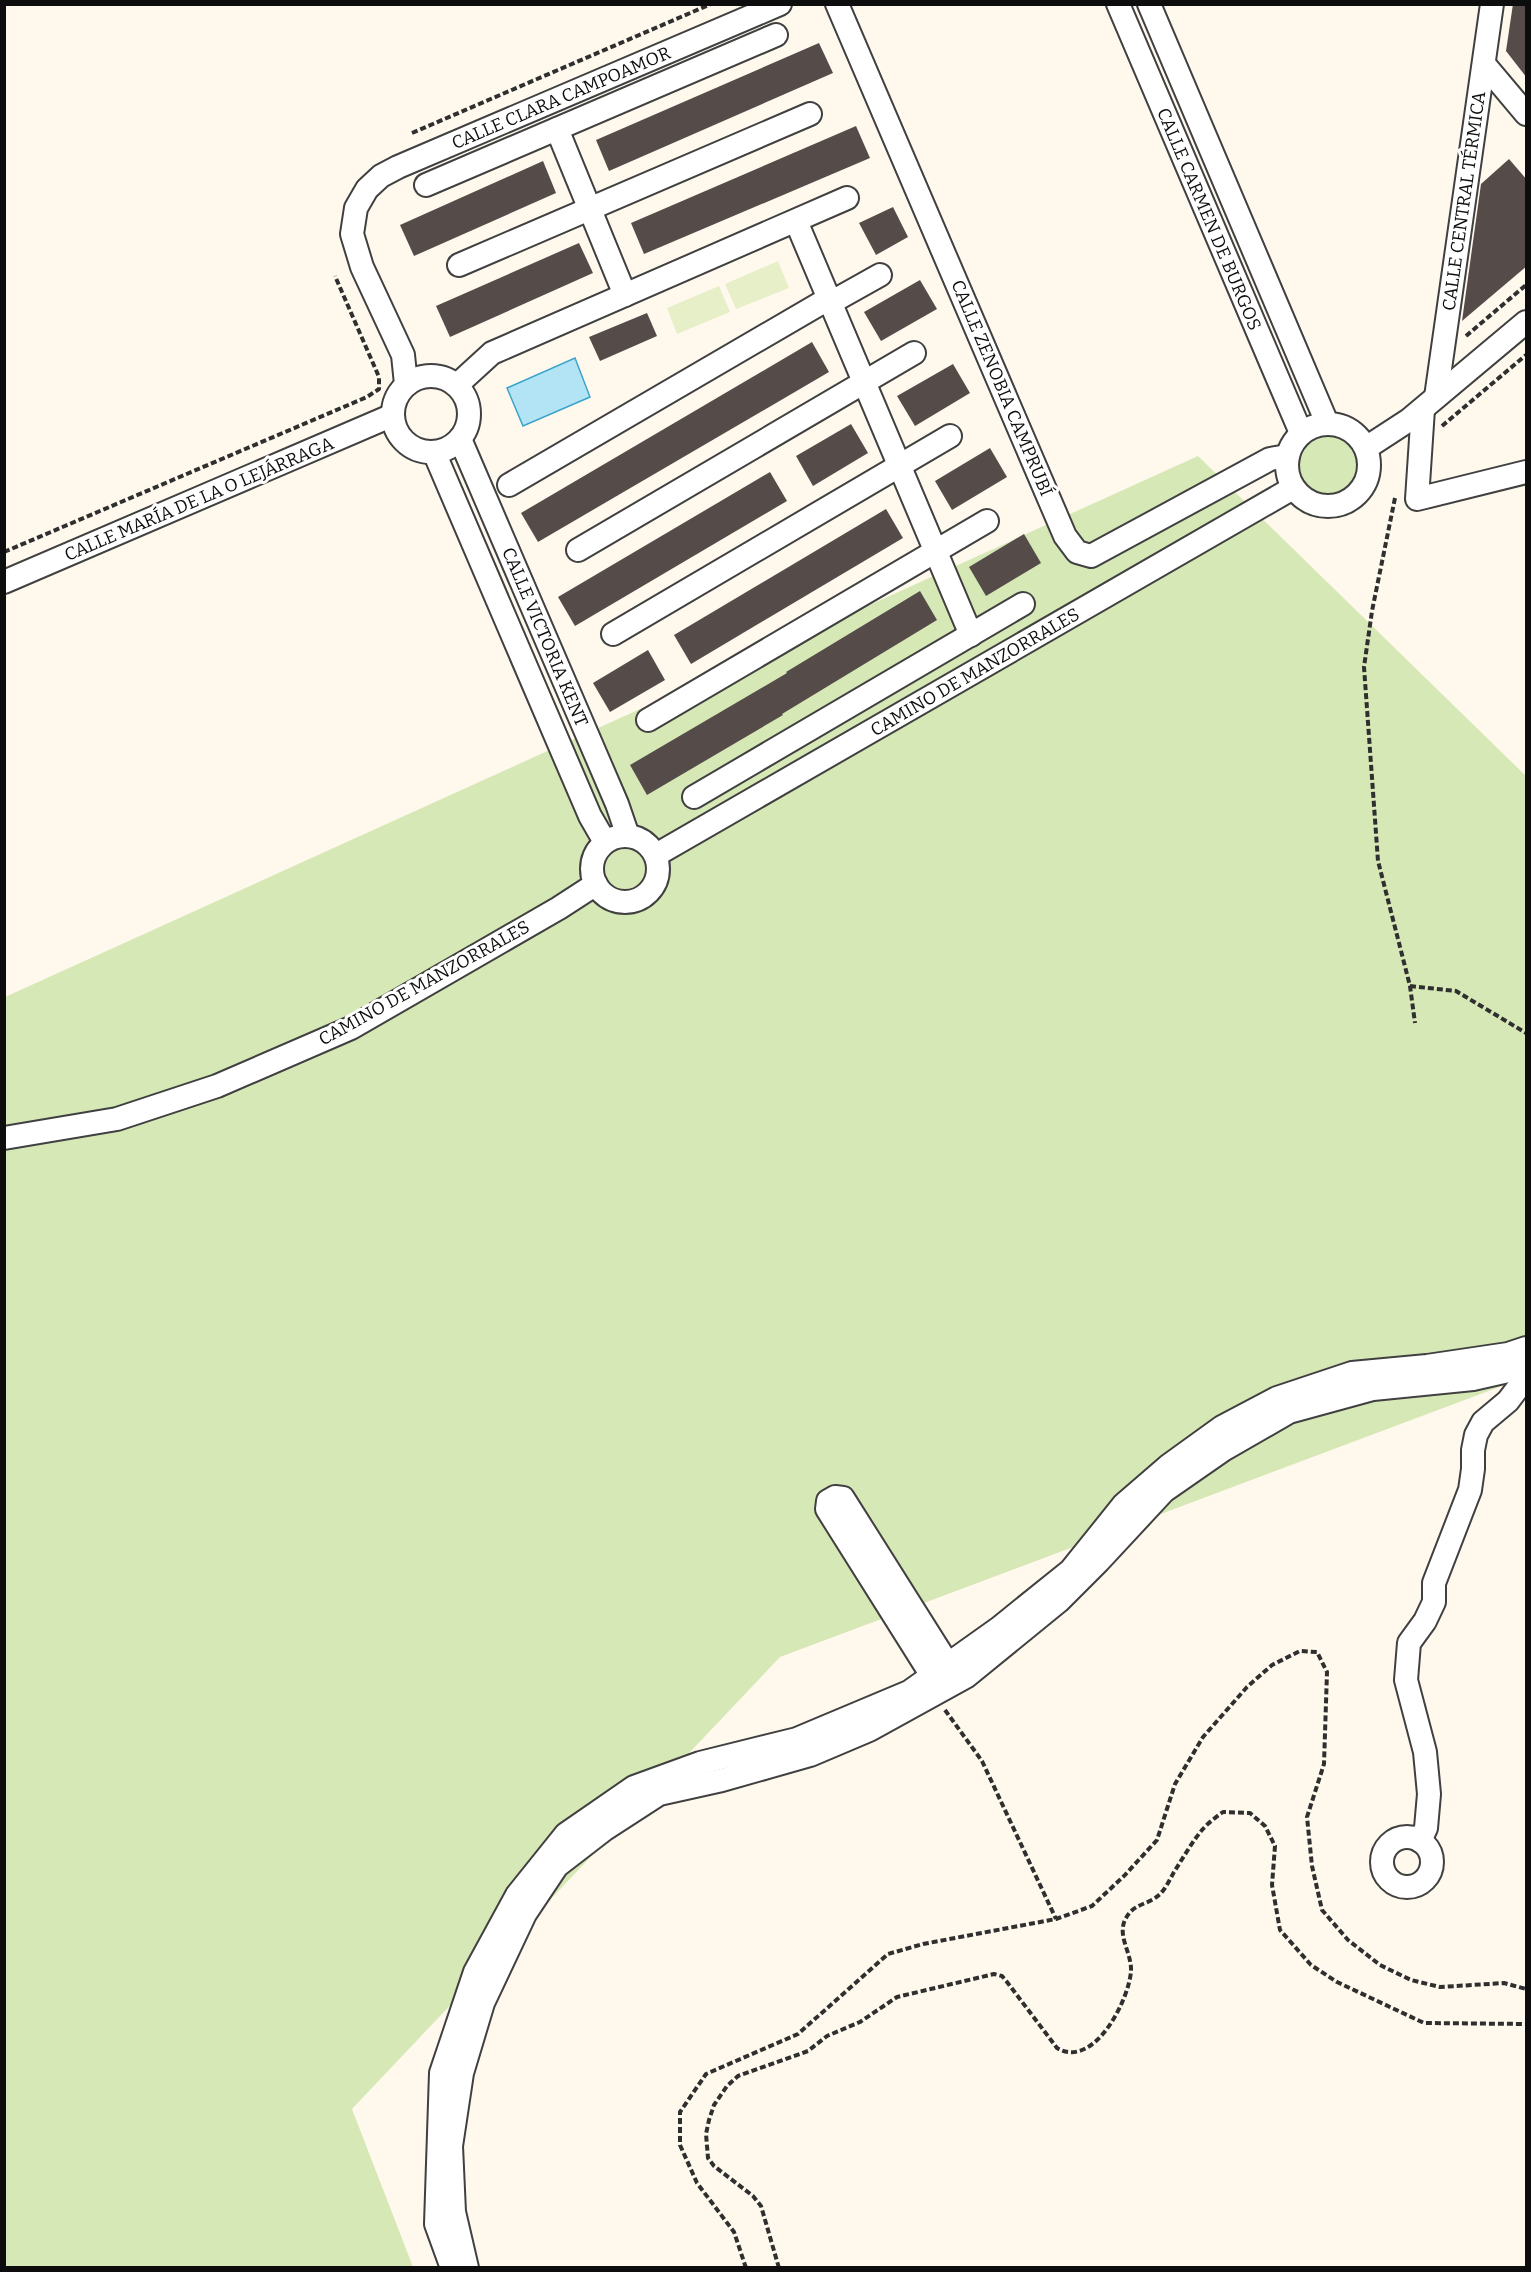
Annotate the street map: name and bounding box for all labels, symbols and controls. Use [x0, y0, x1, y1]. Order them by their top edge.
street label: CALLE CLARA CAMPOAMOR [448, 42, 674, 154]
street label: CALLE CENTRAL TÉRMICA [1437, 90, 1490, 312]
street label: CALLE CARMEN DE BURGOS [1152, 104, 1266, 334]
street label: CALLE ZENOBIA CAMPRUBÍ [946, 276, 1059, 499]
street label: CALLE MARÍA DE LA O LEJÁRRAGA [61, 431, 337, 566]
street label: CALLE VICTORIA KENT [497, 544, 593, 730]
street label: CAMINO DE MANZORRALES [867, 603, 1083, 741]
street label: CAMINO DE MANZORRALES [315, 916, 533, 1050]

